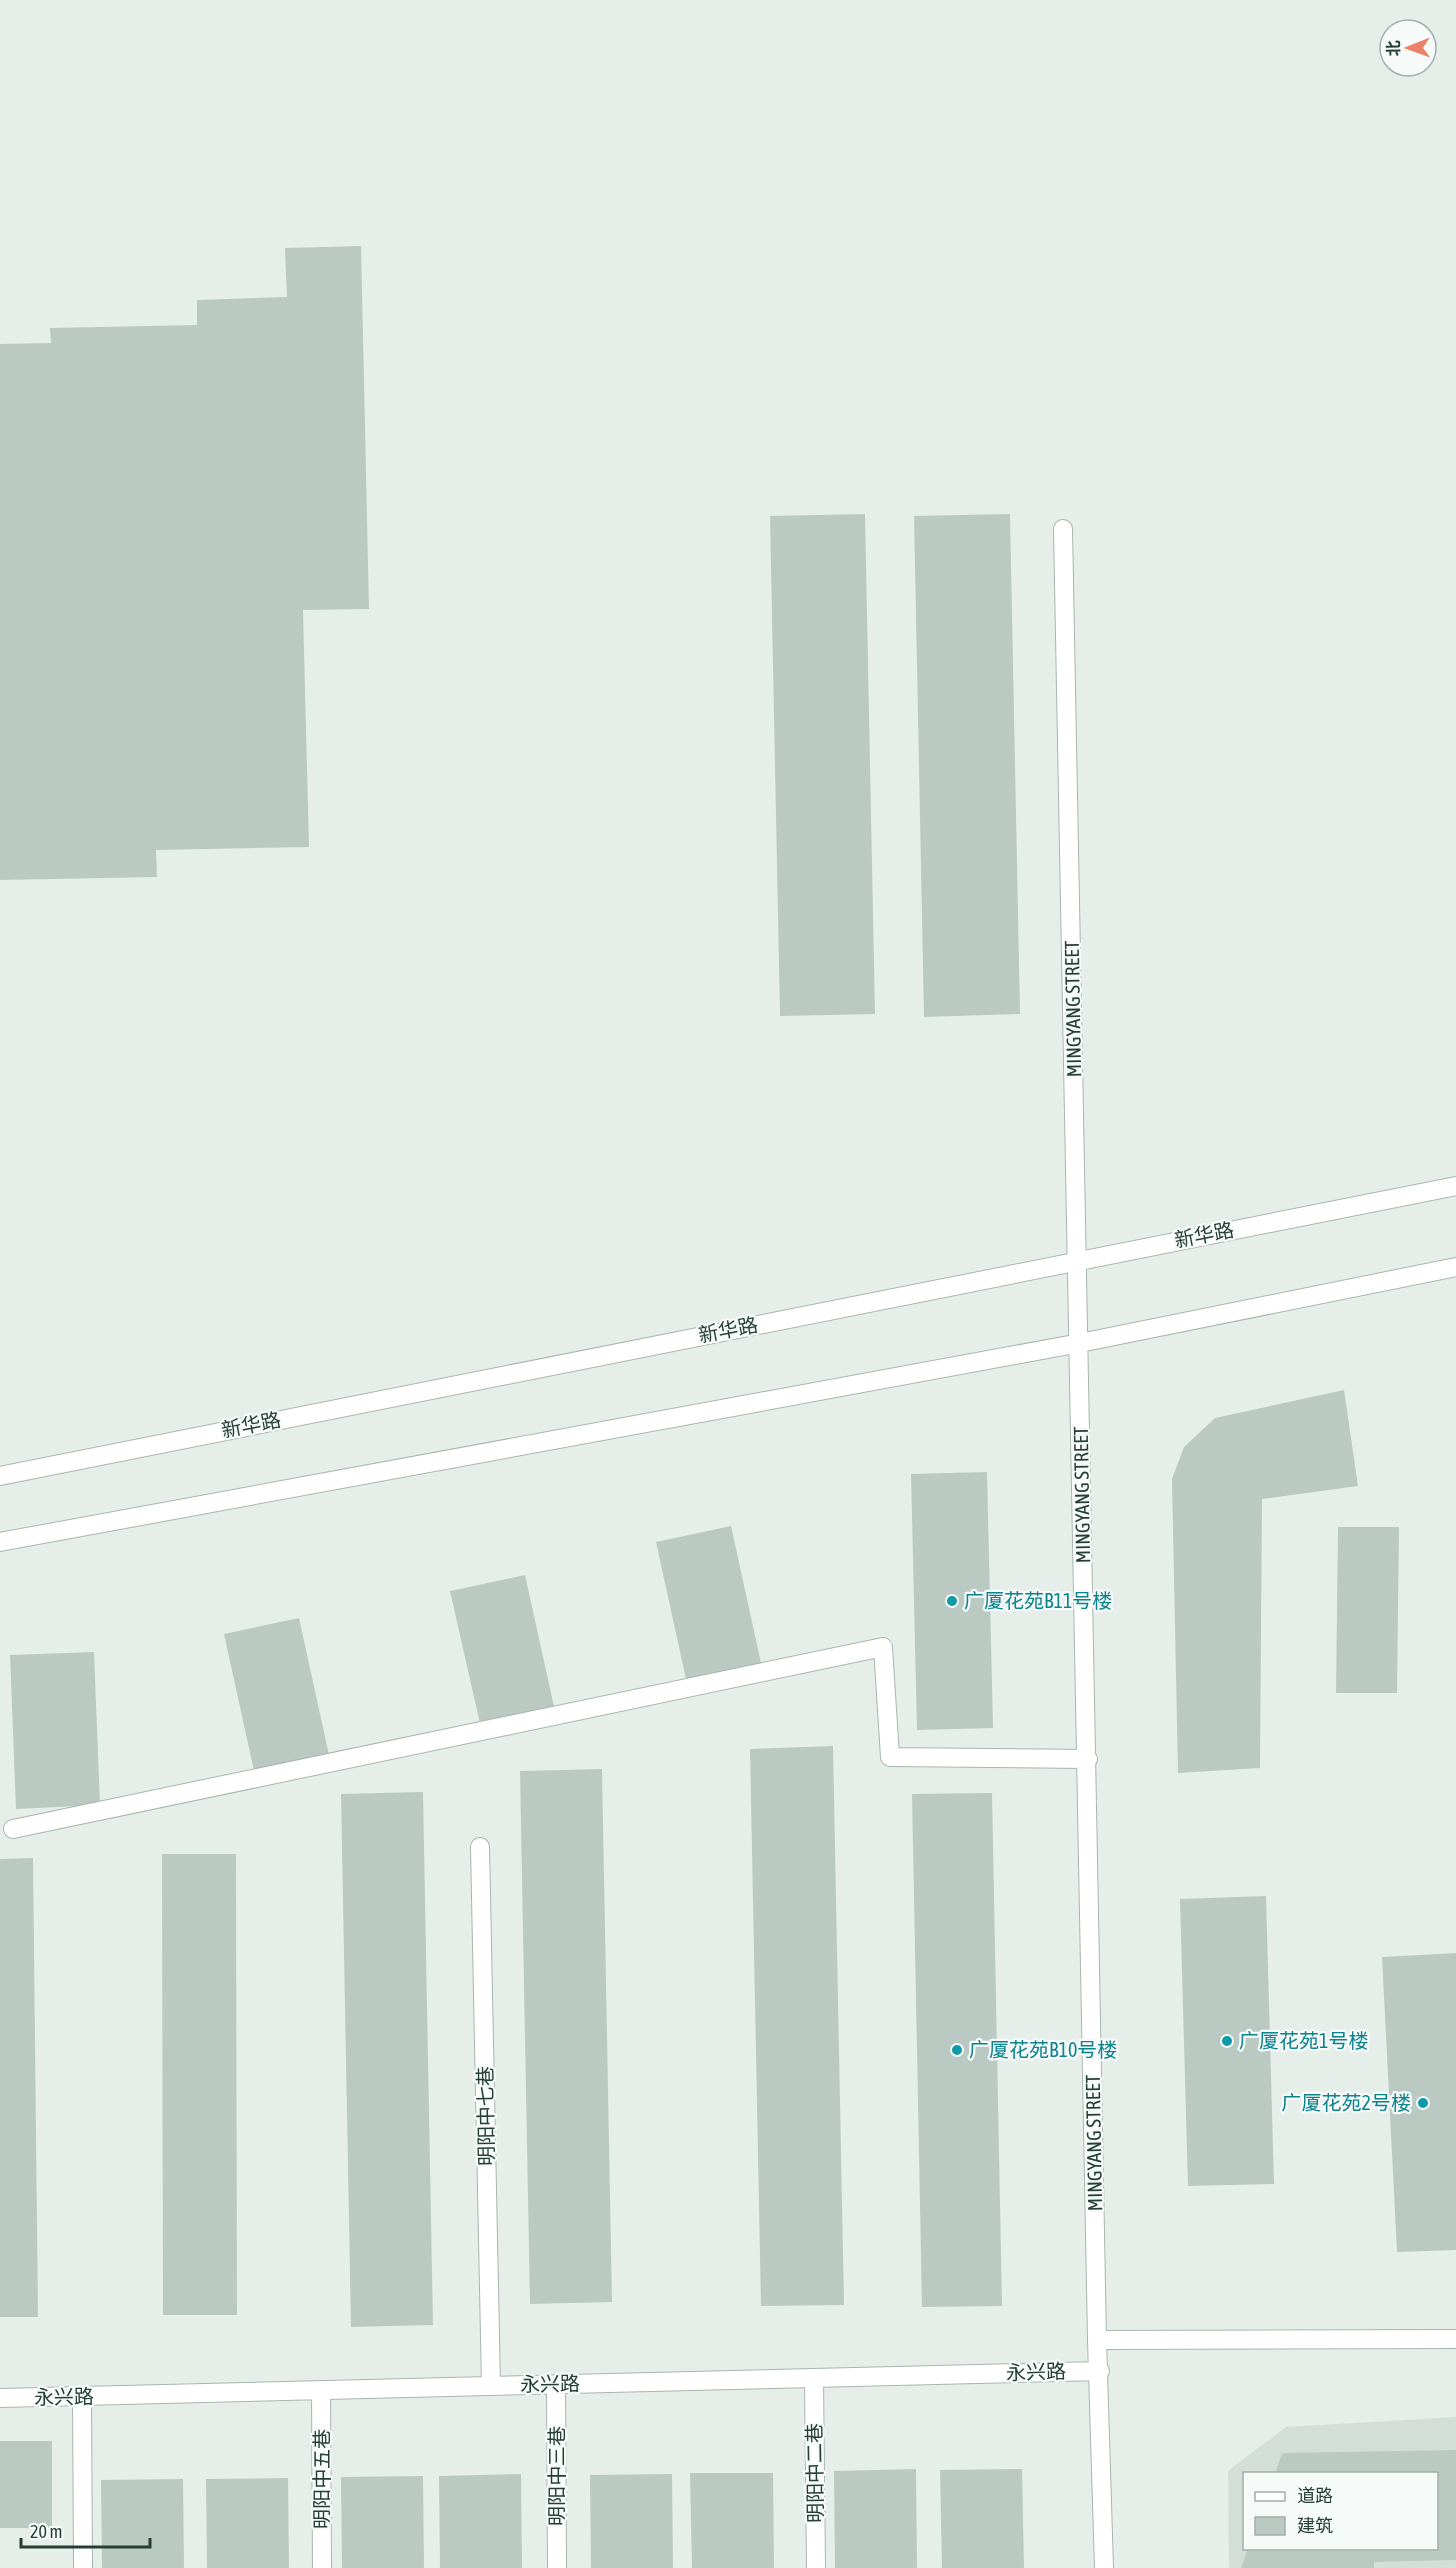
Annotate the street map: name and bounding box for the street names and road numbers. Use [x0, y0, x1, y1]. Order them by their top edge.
street label: MINGYANG STREET [1060, 940, 1085, 1078]
street label: 新华路 [1172, 1217, 1236, 1252]
street label: 新华路 [696, 1312, 760, 1347]
street label: 新华路 [219, 1407, 283, 1442]
street label: MINGYANG STREET [1069, 1426, 1094, 1564]
street label: 明阳中七巷 [473, 2066, 498, 2166]
street label: MINGYANG STREET [1081, 2074, 1106, 2212]
street label: 永兴路 [1006, 2359, 1066, 2384]
street label: 永兴路 [520, 2371, 580, 2396]
street label: 永兴路 [34, 2384, 94, 2409]
street label: 明阳中二巷 [802, 2423, 827, 2523]
street label: 明阳中三巷 [545, 2426, 568, 2526]
street label: 明阳中五巷 [310, 2429, 333, 2529]

